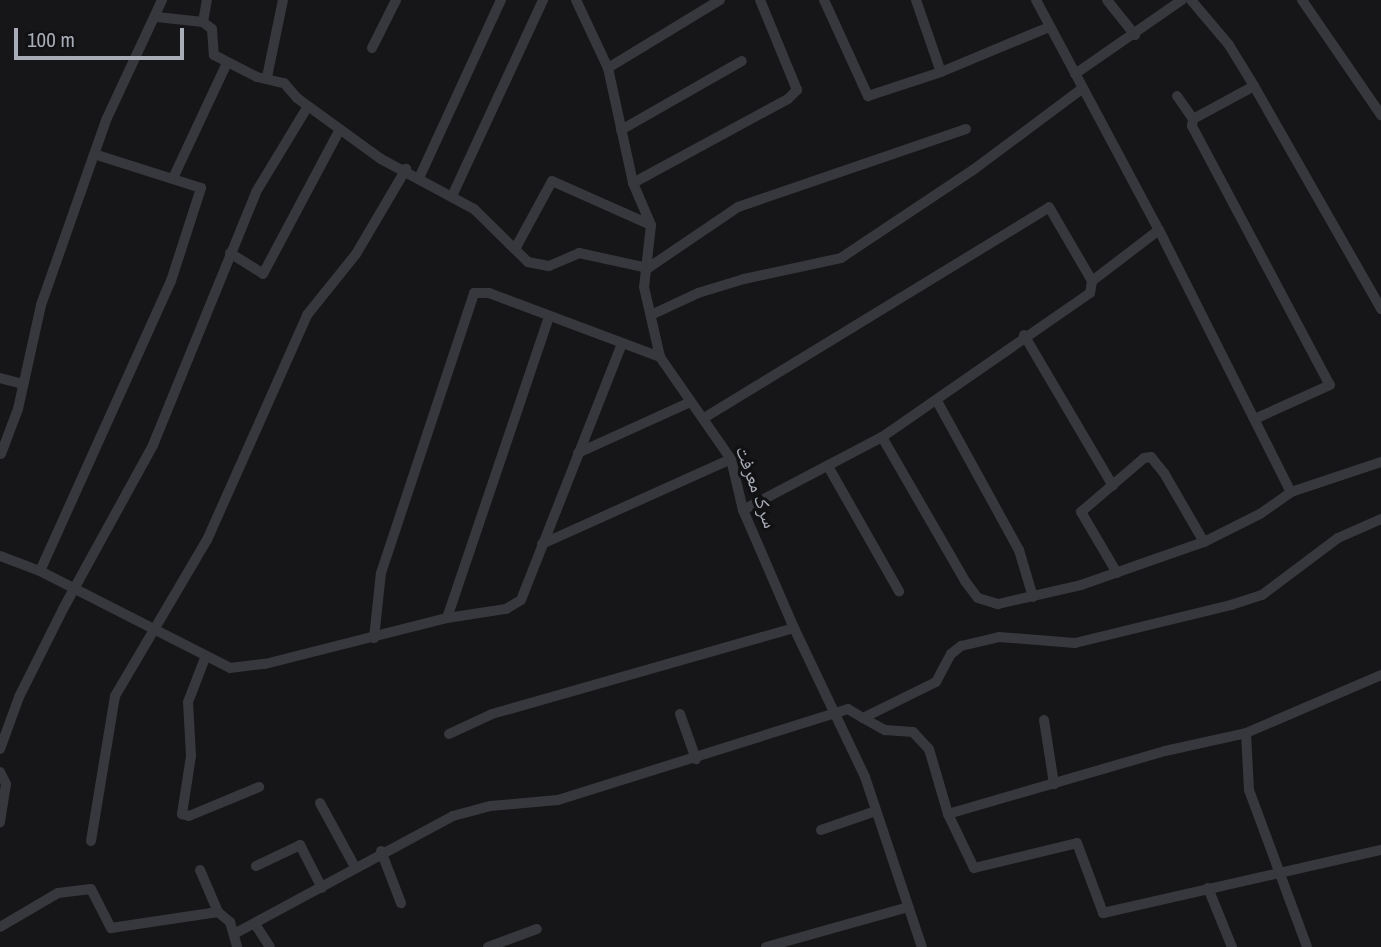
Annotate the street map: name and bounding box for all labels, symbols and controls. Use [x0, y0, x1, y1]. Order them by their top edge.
scale bar [18, 14, 187, 58]
text: 100 m [27, 25, 75, 54]
street label: سرک معرفت [731, 443, 781, 531]

